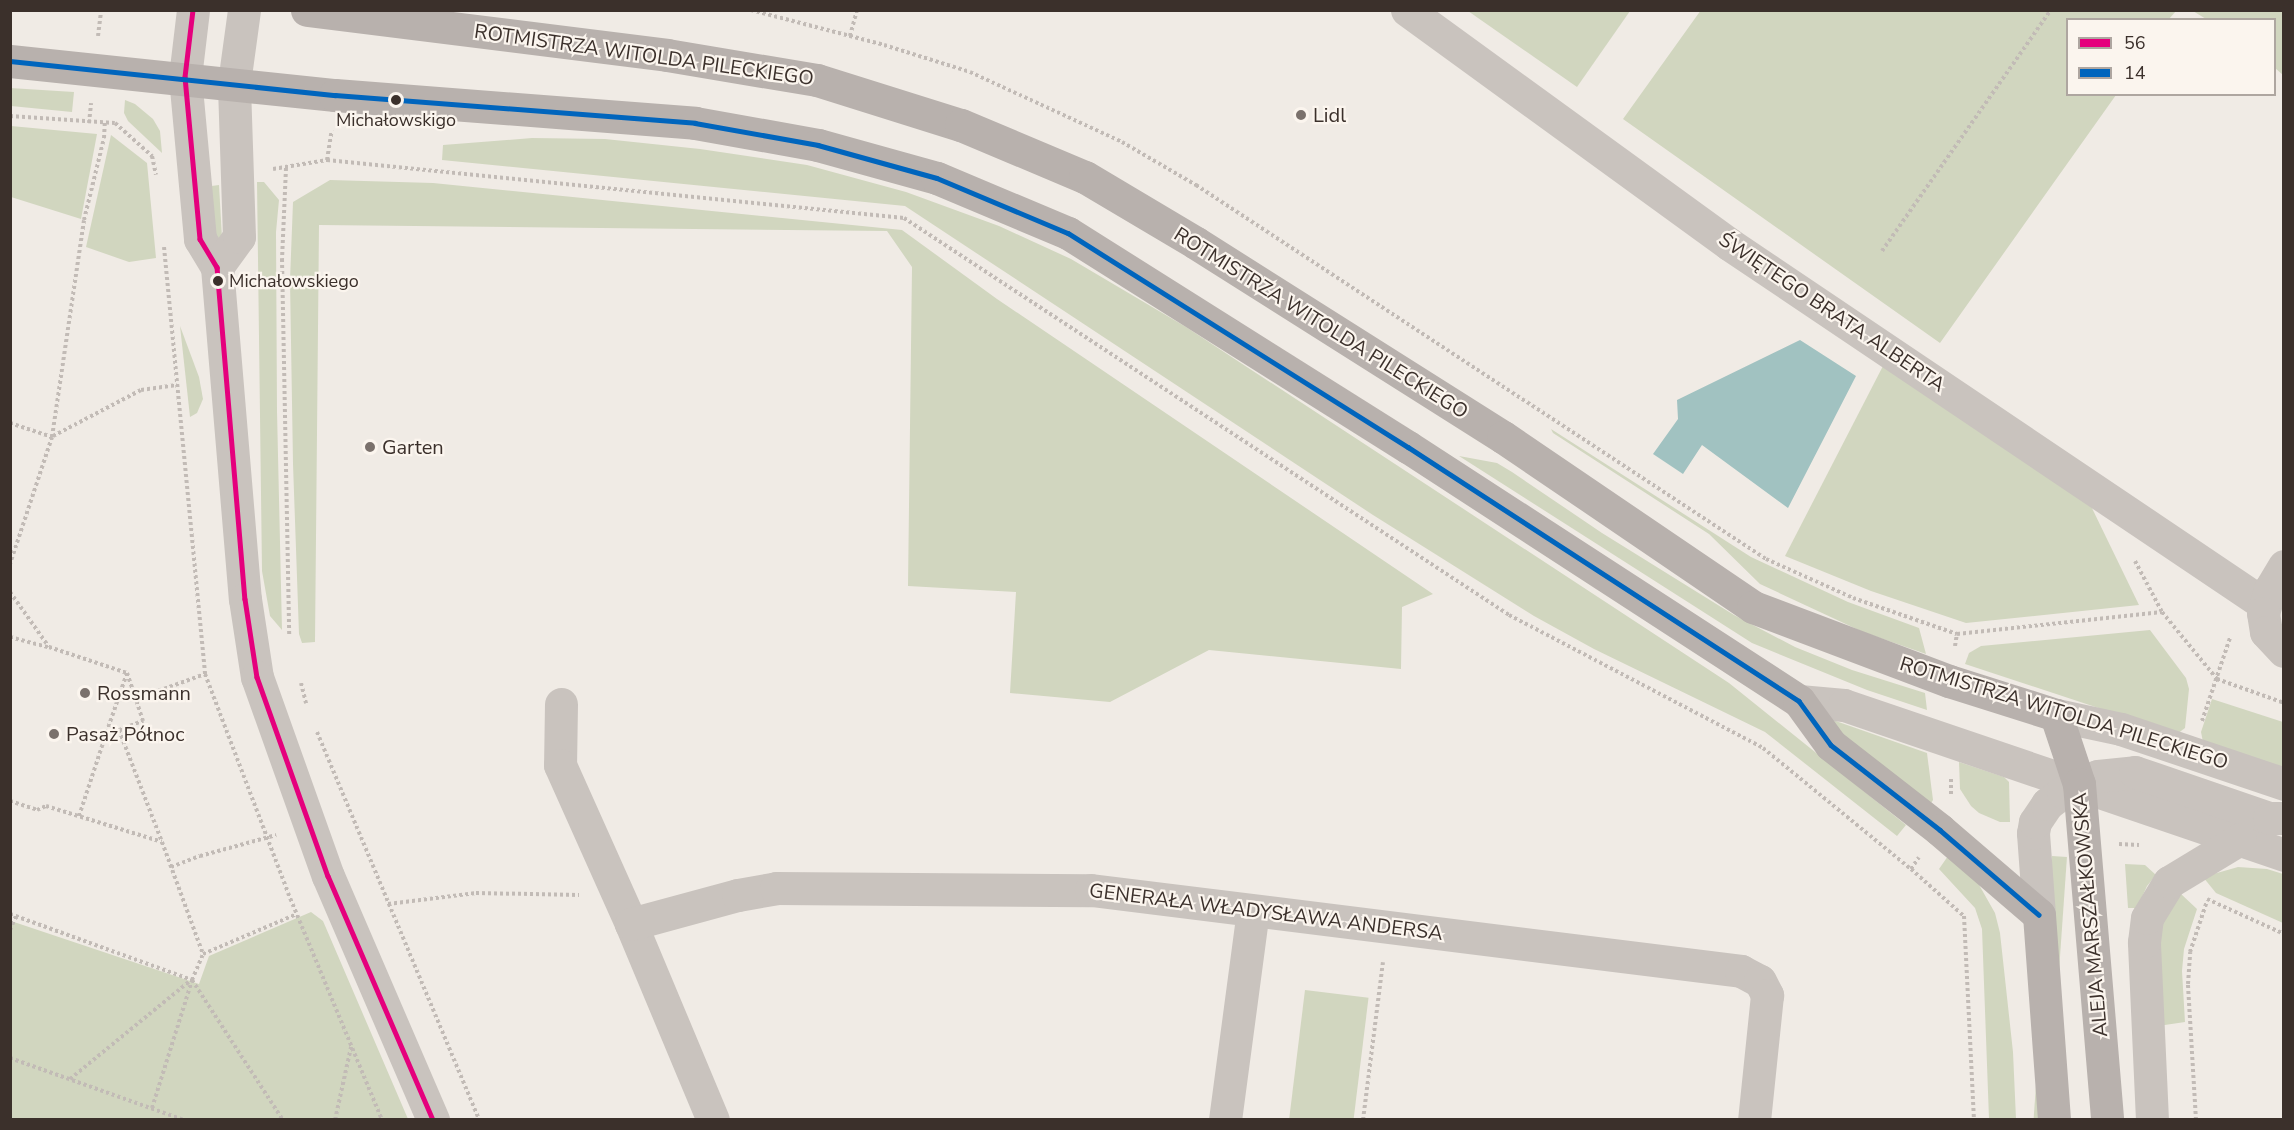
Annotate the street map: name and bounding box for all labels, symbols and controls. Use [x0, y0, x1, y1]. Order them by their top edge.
legend [2066, 18, 2276, 96]
street label: ROTMISTRZA WITOLDA PILECKIEGO [473, 19, 815, 91]
text: 56 [2124, 31, 2146, 55]
text: 14 [2124, 61, 2146, 85]
marker: Michałowskigo [390, 94, 402, 106]
place label: Lidl [1313, 103, 1346, 127]
marker: Lidl [1294, 108, 1308, 122]
place label: Michałowskigo [336, 109, 456, 131]
street label: ROTMISTRZA WITOLDA PILECKIEGO [1169, 222, 1473, 424]
street label: ŚWIĘTEGO BRATA ALBERTA [1714, 227, 1950, 397]
place label: Michałowskiego [229, 270, 359, 292]
marker: Michałowskiego [212, 275, 224, 287]
place label: Garten [382, 435, 444, 459]
marker: Garten [363, 440, 377, 454]
street label: ROTMISTRZA WITOLDA PILECKIEGO [1897, 651, 2231, 775]
place label: Rossmann [97, 681, 191, 705]
marker: Rossmann [78, 686, 92, 700]
place label: Pasaż Północ [66, 722, 184, 746]
marker: Pasaż Północ [47, 727, 61, 741]
street label: ALEJA MARSZAŁKOWSKA [2067, 792, 2113, 1038]
street label: GENERAŁA WŁADYSŁAWA ANDERSA [1088, 878, 1444, 946]

